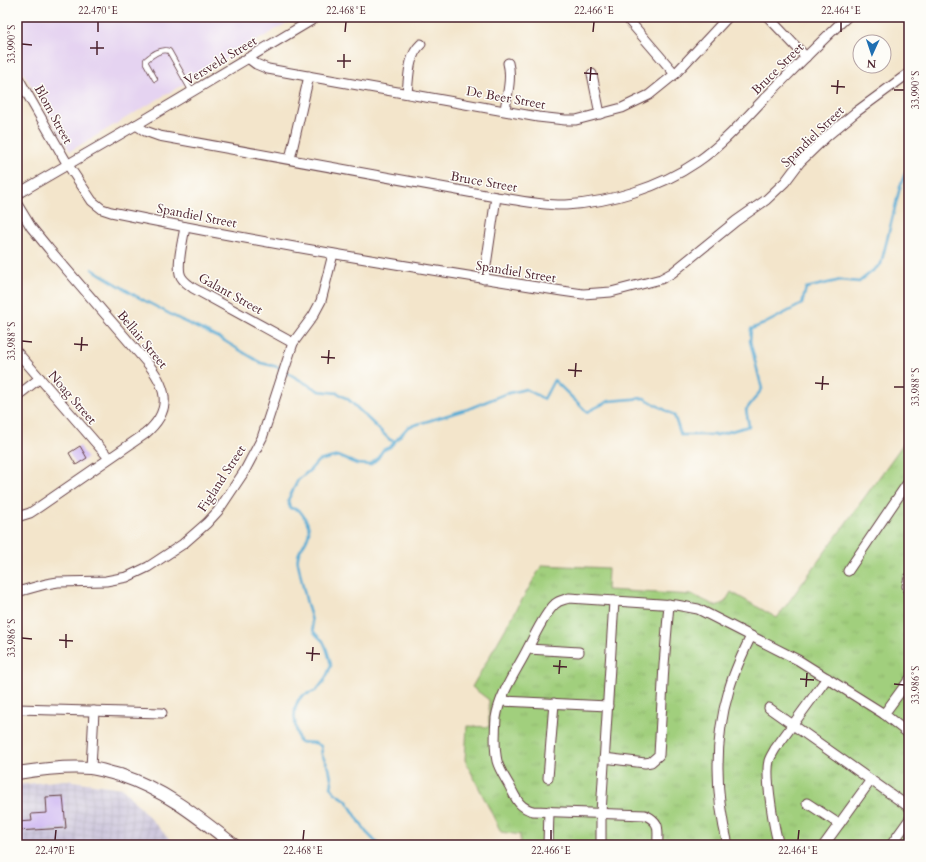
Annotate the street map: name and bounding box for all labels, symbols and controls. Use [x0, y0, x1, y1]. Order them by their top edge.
text: 22.470°E [78, 4, 118, 18]
text: 22.468°E [326, 4, 366, 18]
text: 22.466°E [574, 4, 614, 18]
text: 22.464°E [821, 4, 861, 18]
text: 33.990°S [5, 25, 19, 63]
street label: Versveld Street [181, 32, 260, 90]
north arrow [852, 34, 892, 74]
street label: Bruce Street [748, 39, 808, 99]
text: N [866, 56, 877, 71]
text: 33.990°S [909, 71, 923, 109]
street label: Blom Street [30, 82, 77, 147]
street label: De Beer Street [465, 82, 547, 114]
street label: Spandiel Street [777, 102, 848, 171]
street label: Bruce Street [449, 167, 519, 197]
street label: Spandiel Street [155, 199, 238, 233]
street label: Spandiel Street [474, 257, 557, 287]
street label: Galant Street [195, 269, 266, 319]
street label: Bellair Street [113, 307, 172, 372]
text: 33.988°S [5, 322, 19, 360]
street label: Noag Street [44, 367, 101, 428]
text: 33.988°S [909, 368, 923, 406]
street label: Figland Street [193, 442, 250, 515]
text: 33.986°S [5, 619, 19, 657]
text: 33.986°S [909, 666, 923, 704]
text: 22.470°E [35, 844, 75, 858]
text: 22.468°E [283, 844, 323, 858]
text: 22.466°E [531, 844, 571, 858]
text: 22.464°E [778, 844, 818, 858]

